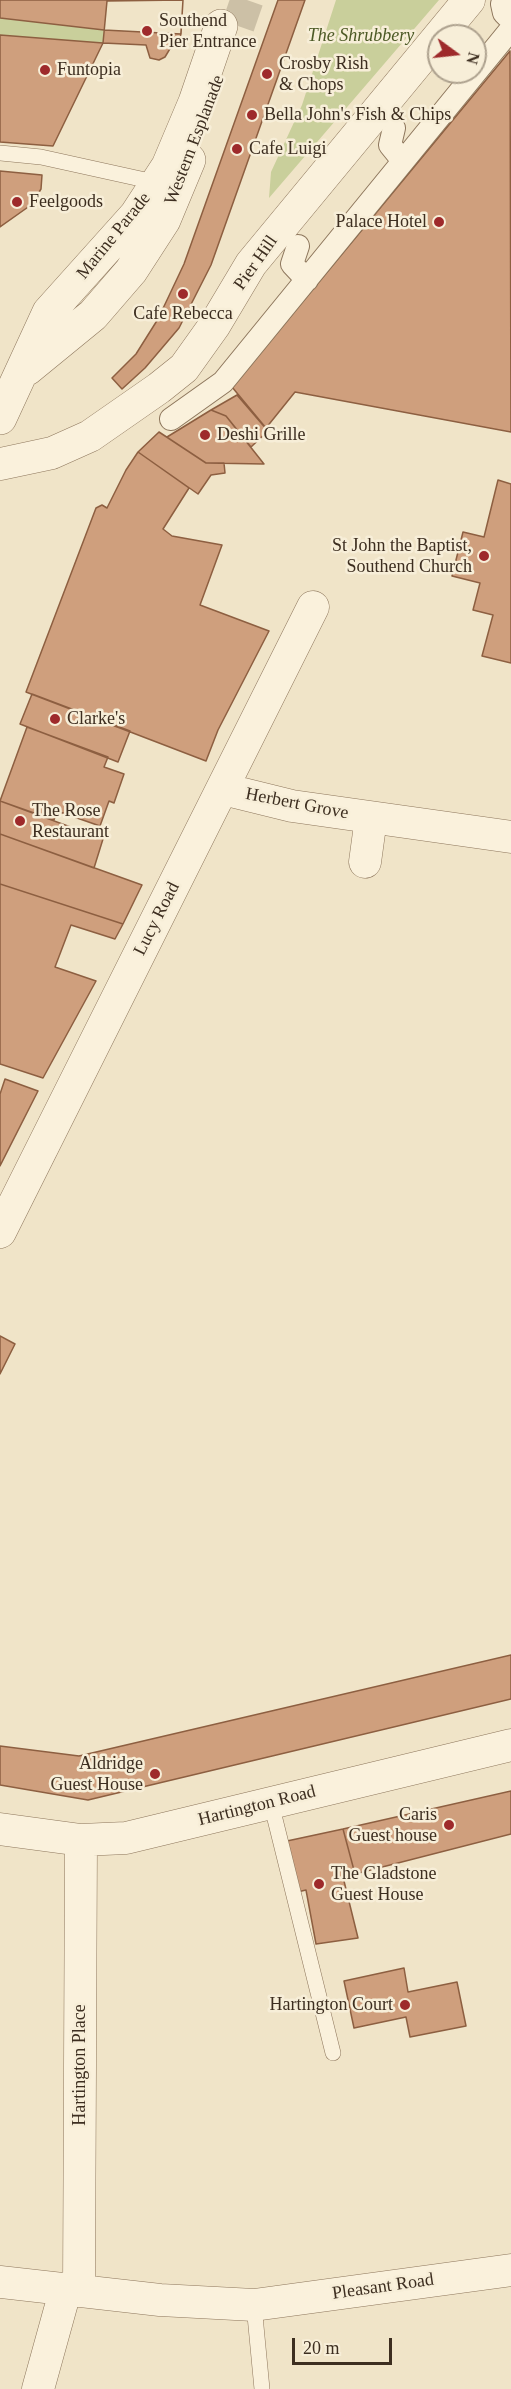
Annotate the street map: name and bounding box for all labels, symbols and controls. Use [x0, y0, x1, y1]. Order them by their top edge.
place label: Southend Pier Entrance [159, 10, 256, 52]
marker: Southend Pier Entrance [140, 24, 154, 38]
north arrow [427, 24, 487, 84]
park label: The Shrubbery [308, 25, 414, 47]
text: N [463, 50, 483, 66]
place label: Crosby Rish & Chops [279, 53, 369, 96]
place label: Funtopia [57, 59, 121, 81]
marker: Funtopia [38, 63, 52, 77]
marker: Crosby Rish & Chops [260, 67, 274, 81]
street label: Western Esplanade [160, 72, 230, 208]
place label: Bella John's Fish & Chips [264, 104, 451, 126]
marker: Bella John's Fish & Chips [245, 108, 259, 122]
place label: Cafe Luigi [249, 138, 326, 160]
marker: Cafe Luigi [230, 142, 244, 156]
street label: Marine Parade [72, 188, 156, 284]
place label: Feelgoods [29, 191, 103, 213]
marker: Feelgoods [10, 195, 24, 209]
place label: Palace Hotel [336, 211, 427, 233]
marker: Palace Hotel [432, 215, 446, 229]
street label: Pier Hill [230, 232, 282, 294]
marker: Cafe Rebecca [176, 287, 190, 301]
place label: Cafe Rebecca [133, 303, 233, 325]
place label: Deshi Grille [217, 424, 305, 446]
marker: Deshi Grille [198, 428, 212, 442]
place label: St John the Baptist, Southend Church [332, 535, 472, 578]
marker: St John the Baptist, Southend Church [477, 549, 491, 563]
place label: Clarke's [67, 708, 125, 730]
marker: Clarke's [48, 712, 62, 726]
street label: Herbert Grove [244, 783, 350, 825]
place label: The Rose Restaurant [32, 800, 109, 842]
marker: The Rose Restaurant [13, 814, 27, 828]
street label: Lucy Road [129, 879, 185, 959]
place label: Aldridge Guest House [51, 1753, 143, 1796]
marker: Aldridge Guest House [148, 1767, 162, 1781]
street label: Hartington Road [196, 1781, 318, 1831]
place label: Caris Guest house [349, 1804, 437, 1846]
marker: Caris Guest house [442, 1818, 456, 1832]
place label: The Gladstone Guest House [331, 1863, 436, 1906]
marker: The Gladstone Guest House [312, 1877, 326, 1891]
place label: Hartington Court [270, 1994, 393, 2016]
marker: Hartington Court [398, 1998, 412, 2012]
street label: Hartington Place [69, 2004, 91, 2126]
street label: Pleasant Road [331, 2269, 435, 2305]
scale bar [295, 2326, 396, 2364]
text: 20 m [303, 2338, 340, 2358]

